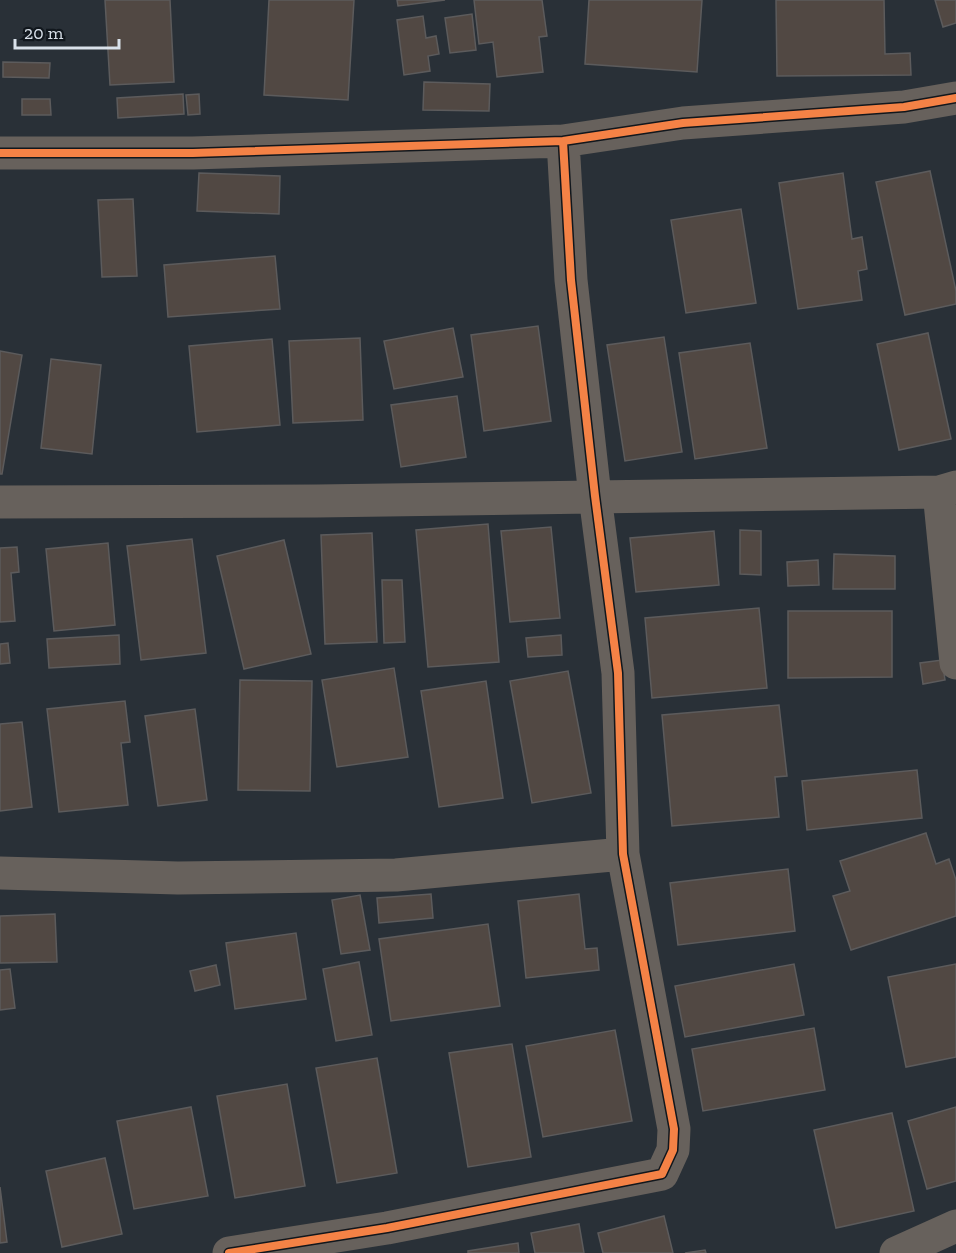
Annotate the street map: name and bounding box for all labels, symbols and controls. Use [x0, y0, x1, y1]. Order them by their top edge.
scale bar [15, 12, 118, 50]
text: 20 m [24, 22, 64, 44]

